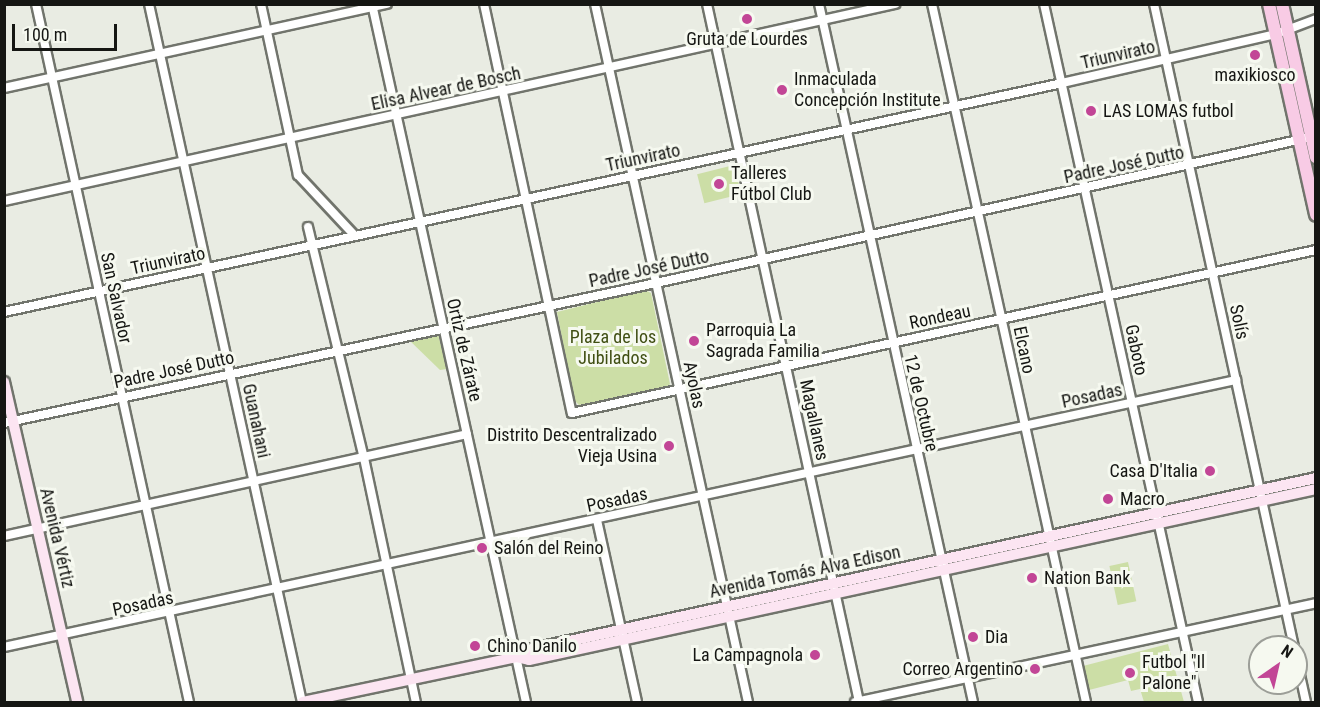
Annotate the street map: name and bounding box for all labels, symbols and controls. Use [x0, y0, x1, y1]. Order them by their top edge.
scale bar [15, 12, 120, 50]
marker: Gruta de Lourdes [740, 12, 754, 26]
text: 100 m [23, 24, 67, 45]
place label: Gruta de Lourdes [686, 28, 808, 50]
street label: Triunvirato [1079, 36, 1157, 74]
marker: maxikiosco [1248, 48, 1262, 62]
street label: Elisa Alvear de Bosch [369, 63, 523, 115]
place label: maxikiosco [1214, 64, 1296, 86]
place label: Inmaculada Concepción Institute [794, 69, 941, 112]
marker: Inmaculada Concepción Institute [775, 83, 789, 97]
place label: LAS LOMAS futbol [1103, 100, 1234, 122]
marker: LAS LOMAS futbol [1084, 104, 1098, 118]
street label: Triunvirato [604, 140, 682, 176]
street label: Padre José Dutto [1062, 142, 1186, 188]
place label: Talleres Fútbol Club [731, 163, 812, 206]
marker: Talleres Fútbol Club [712, 177, 726, 191]
street label: Triunvirato [129, 243, 207, 279]
street label: Padre José Dutto [587, 246, 711, 292]
street label: San Salvador [96, 250, 136, 346]
street label: Ortiz de Zárate [442, 296, 486, 404]
street label: Rondeau [907, 300, 973, 334]
street label: Solís [1225, 303, 1253, 341]
place label: Parroquia La Sagrada Familia [706, 320, 820, 362]
street label: Gaboto [1120, 323, 1152, 377]
street label: Elcano [1008, 324, 1040, 376]
park label: Plaza de los Jubilados [570, 327, 656, 370]
marker: Parroquia La Sagrada Familia [687, 334, 701, 348]
street label: Padre José Dutto [112, 347, 236, 393]
street label: 12 de Octubre [899, 352, 943, 454]
street label: Ayolas [679, 360, 709, 410]
street label: Magallanes [795, 378, 833, 462]
street label: Posadas [1060, 379, 1124, 413]
street label: Guanahani [238, 382, 274, 460]
place label: Distrito Descentralizado Vieja Usina [487, 425, 657, 468]
marker: Distrito Descentralizado Vieja Usina [662, 439, 676, 453]
place label: Casa D'Italia [1109, 460, 1198, 482]
marker: Casa D'Italia [1203, 464, 1217, 478]
street label: Posadas [585, 483, 649, 517]
street label: Avenida Vértiz [35, 486, 79, 590]
place label: Macro [1120, 488, 1165, 510]
marker: Macro [1101, 492, 1115, 506]
place label: Salón del Reino [494, 537, 603, 559]
marker: Salón del Reino [475, 541, 489, 555]
street label: Avenida Tomás Alva Edison [707, 541, 903, 603]
place label: Nation Bank [1044, 567, 1130, 589]
marker: Nation Bank [1025, 571, 1039, 585]
street label: Posadas [111, 587, 175, 621]
place label: Dia [985, 626, 1008, 648]
marker: Dia [966, 630, 980, 644]
place label: Chino Danilo [487, 635, 577, 657]
north arrow [1248, 635, 1308, 695]
marker: Chino Danilo [468, 639, 482, 653]
text: N [1278, 641, 1297, 662]
place label: La Campagnola [692, 644, 803, 666]
marker: La Campagnola [808, 648, 822, 662]
place label: Futbol "Il Palone" [1142, 652, 1205, 694]
place label: Correo Argentino [902, 658, 1023, 680]
marker: Correo Argentino [1028, 662, 1042, 676]
marker: Futbol "Il Palone" [1123, 666, 1137, 680]

